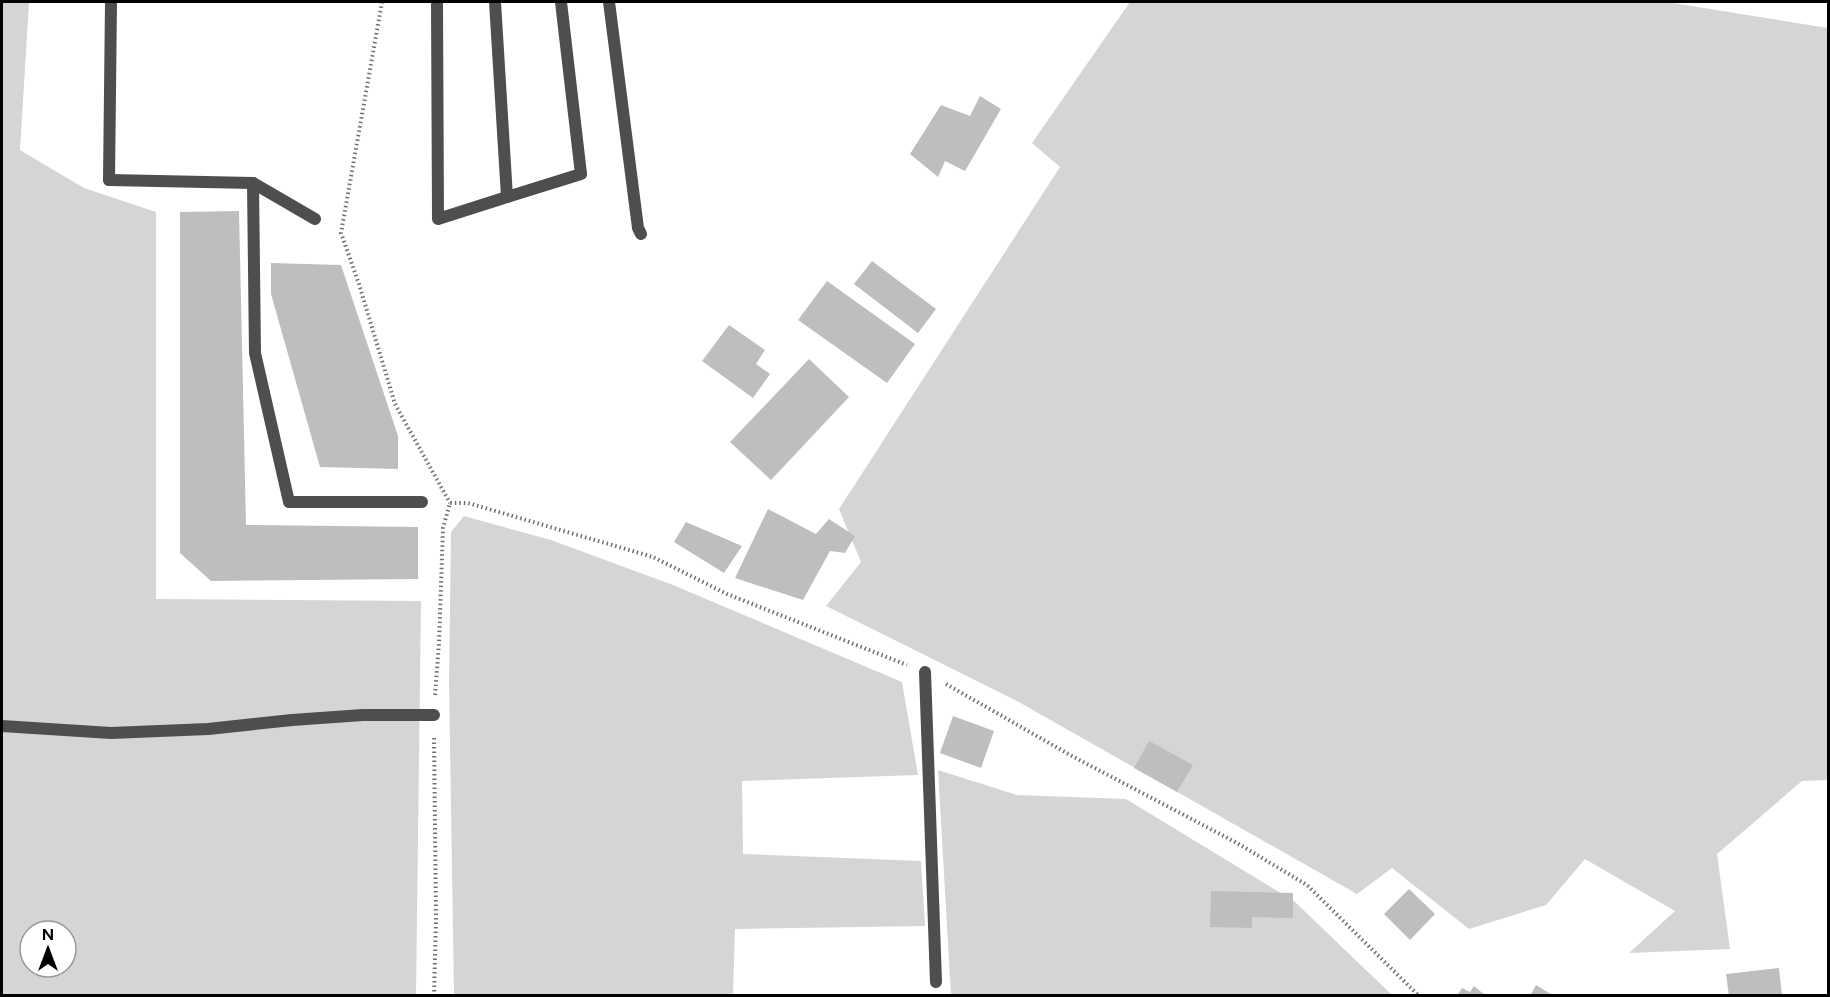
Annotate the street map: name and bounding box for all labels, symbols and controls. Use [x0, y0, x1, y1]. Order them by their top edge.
north arrow [18, 919, 78, 979]
text: N [42, 925, 54, 944]

